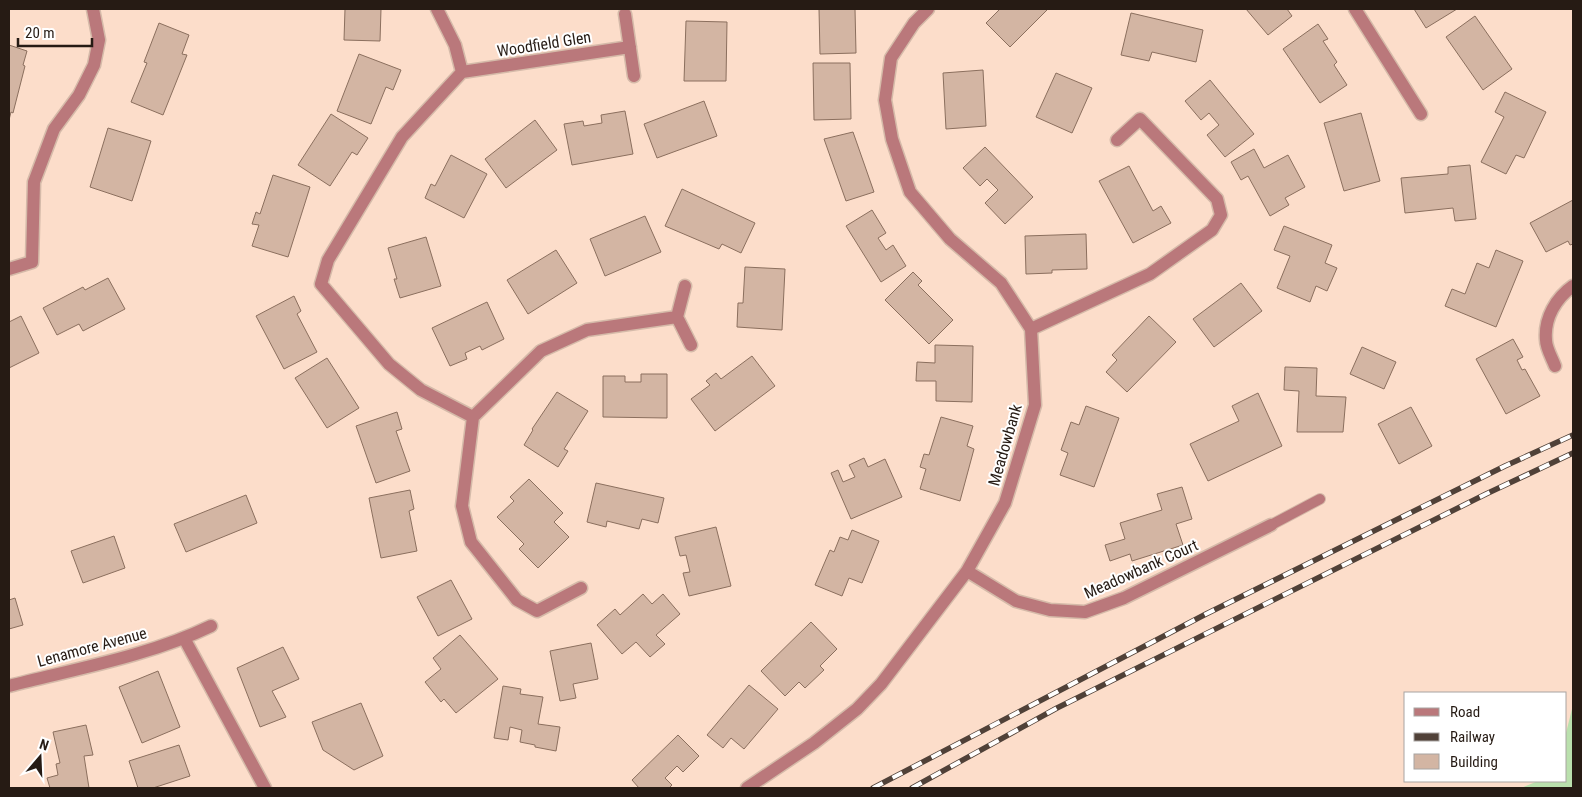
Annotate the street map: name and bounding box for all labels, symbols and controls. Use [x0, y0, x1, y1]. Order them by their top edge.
scale bar [18, 15, 91, 47]
text: 20 m [25, 24, 55, 42]
street label: Woodfield Glen [496, 27, 592, 61]
street label: Meadowbank [984, 401, 1026, 488]
street label: Meadowbank Court [1081, 535, 1201, 603]
street label: Lenamore Avenue [35, 623, 149, 671]
legend [1404, 692, 1567, 782]
text: Road [1450, 703, 1480, 721]
text: Railway [1450, 728, 1495, 746]
north arrow [15, 732, 65, 782]
text: N [38, 736, 51, 754]
text: Building [1450, 753, 1498, 771]

